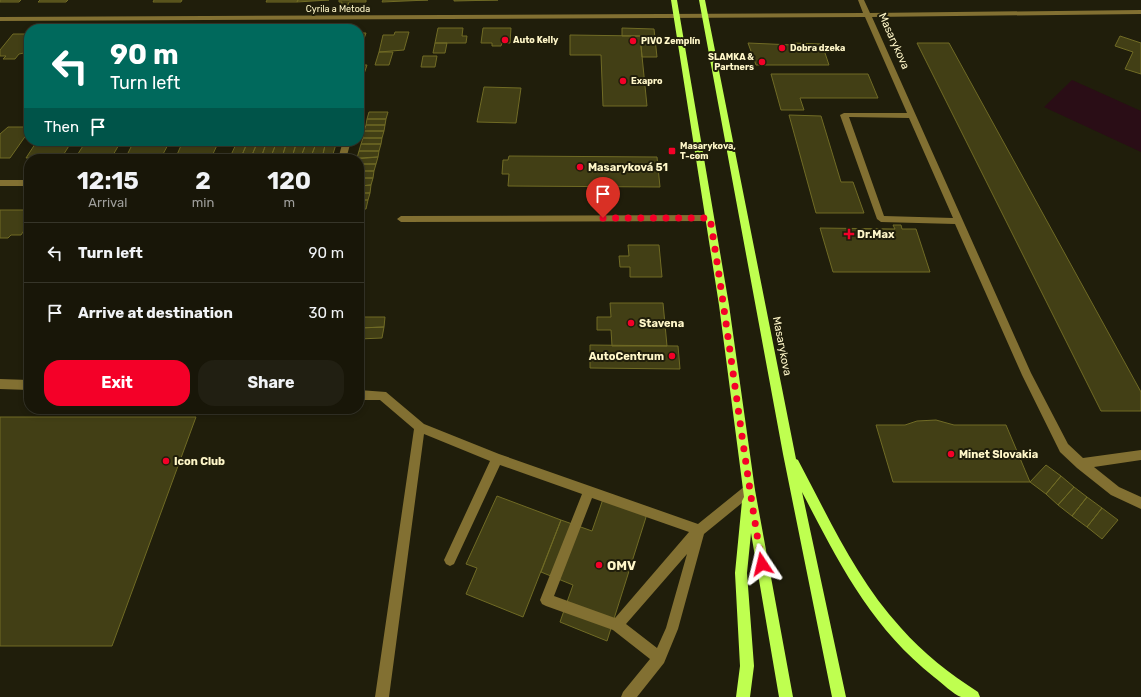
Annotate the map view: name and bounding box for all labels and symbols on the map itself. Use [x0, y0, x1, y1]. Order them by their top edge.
street label: Cyrila a Metoda [306, 4, 370, 14]
street label: Masarykova [876, 11, 912, 71]
marker: Auto Kelly [500, 35, 510, 45]
place label: Auto Kelly [513, 35, 559, 45]
marker: PIVO Zemplín [628, 36, 638, 46]
place label: PIVO Zemplín [641, 36, 701, 46]
marker: Dobra dzeka [777, 43, 787, 53]
place label: Dobra dzeka [790, 43, 845, 53]
place label: SLAMKA & Partners [708, 52, 754, 72]
marker: SLAMKA & Partners [757, 57, 767, 67]
marker: Exapro [618, 76, 628, 86]
place label: Exapro [631, 76, 663, 86]
place label: Masarykova, T-com [680, 141, 736, 161]
marker: Masarykova, T-com [667, 146, 677, 156]
place label: Masaryková 51 [588, 161, 668, 174]
marker: Masaryková 51 [575, 162, 585, 172]
pin [586, 177, 620, 218]
place label: Dr.Max [857, 228, 895, 241]
marker: Dr.Max [844, 229, 854, 239]
street label: Masarykova [770, 315, 794, 377]
place label: Stavena [639, 317, 684, 330]
marker: Stavena [626, 318, 636, 328]
place label: AutoCentrum [589, 350, 664, 363]
marker: AutoCentrum [667, 351, 677, 361]
place label: Minet Slovakia [959, 448, 1038, 461]
marker: Minet Slovakia [946, 449, 956, 459]
place label: Icon Club [174, 455, 225, 468]
marker: Icon Club [161, 456, 171, 466]
position arrow [741, 543, 783, 585]
place label: OMV [607, 558, 636, 573]
marker: OMV [594, 560, 604, 570]

